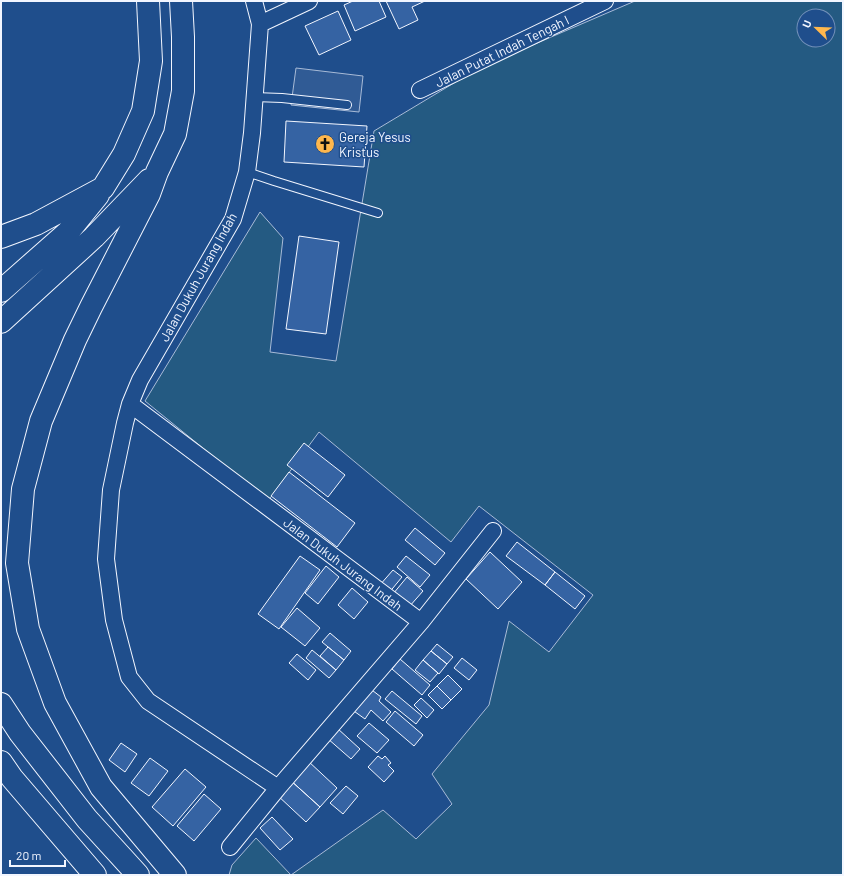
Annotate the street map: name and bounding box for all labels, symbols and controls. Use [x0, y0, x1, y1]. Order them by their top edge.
north arrow [796, 8, 836, 48]
street label: Jalan Putat Indah Tengah I [432, 12, 572, 90]
text: U [799, 18, 814, 30]
place label: Gereja Yesus Kristus [339, 129, 411, 160]
church icon: Gereja Yesus Kristus [314, 133, 336, 155]
street label: Jalan Dukuh Jurang Indah [156, 210, 240, 344]
street label: Jalan Dukuh Jurang Indah [280, 514, 406, 614]
scale bar [10, 842, 65, 868]
text: 20 m [16, 848, 42, 862]

